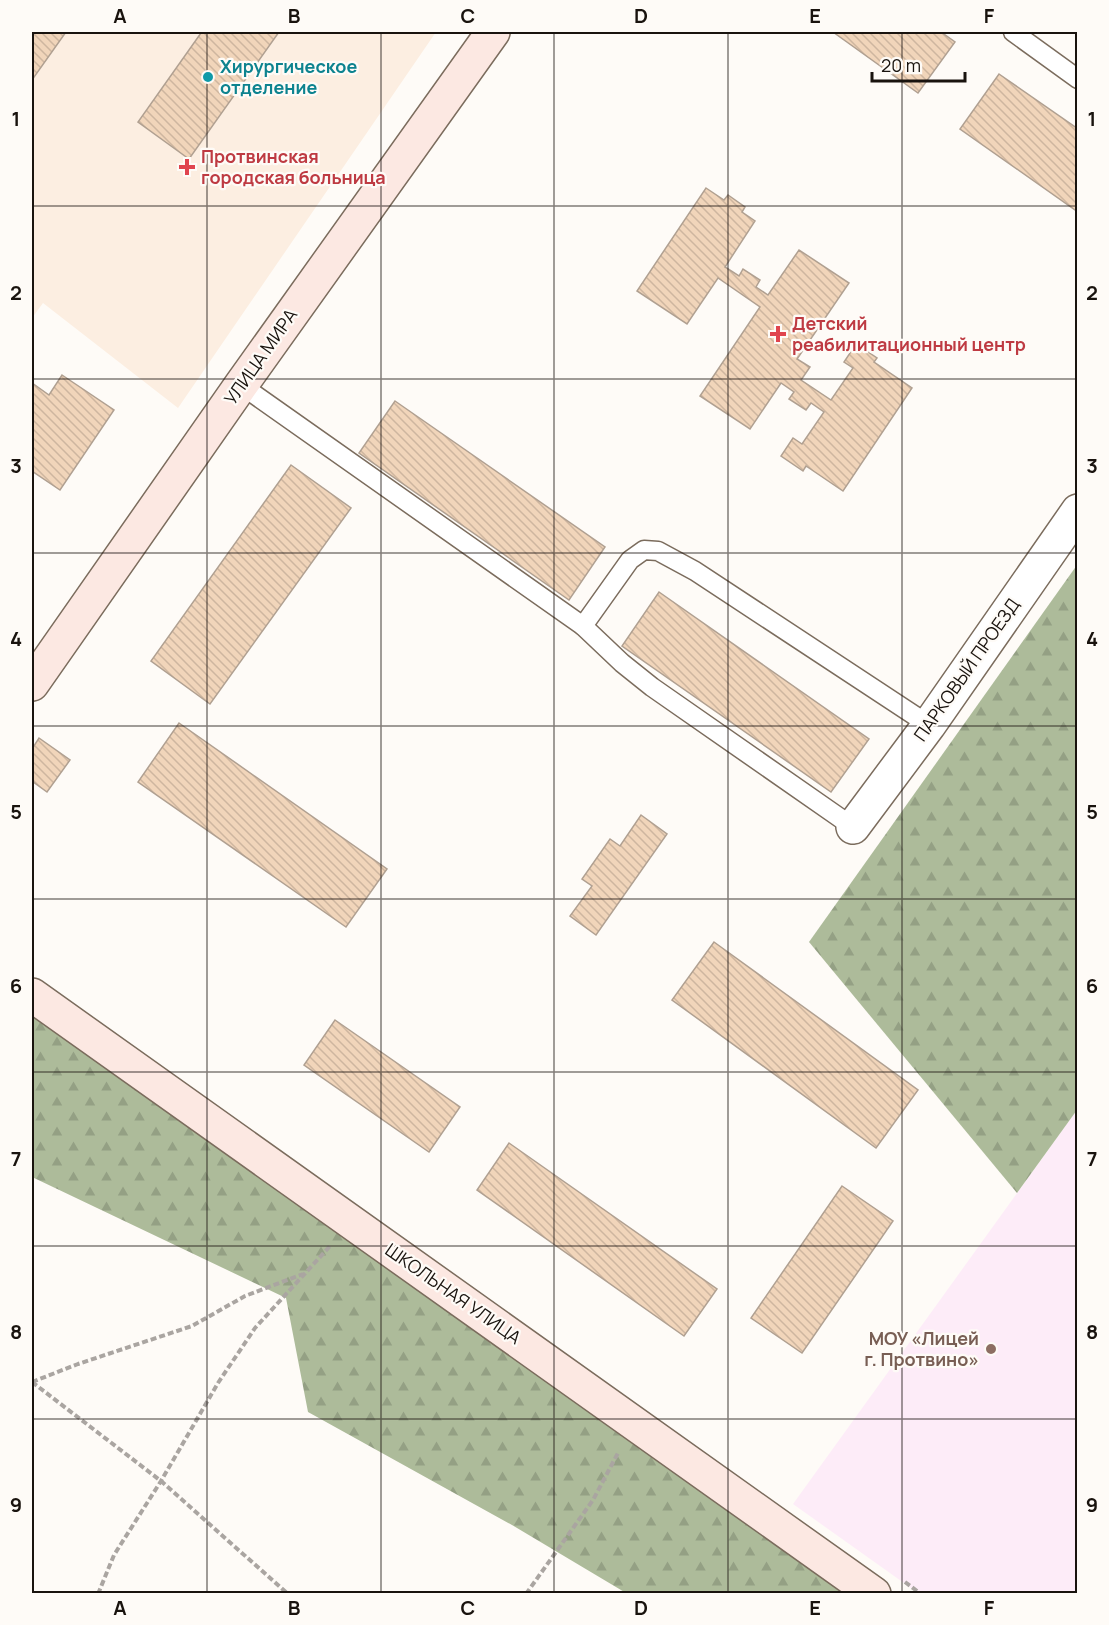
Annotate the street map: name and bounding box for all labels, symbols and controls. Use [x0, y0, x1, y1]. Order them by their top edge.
text: A [113, 2, 127, 29]
text: B [288, 2, 301, 29]
text: C [461, 2, 475, 29]
text: D [634, 2, 648, 29]
text: E [809, 2, 821, 29]
text: F [984, 2, 995, 29]
scale bar [872, 45, 965, 83]
text: 20 m [881, 53, 921, 77]
place label: Хирургическое отделение [220, 54, 357, 99]
marker: Хирургическое отделение [201, 70, 215, 84]
text: 1 [12, 105, 20, 132]
text: 1 [1088, 105, 1096, 132]
place label: Протвинская городская больница [201, 144, 386, 189]
marker: Протвинская городская больница [178, 158, 196, 176]
text: 2 [10, 279, 22, 306]
text: 2 [1086, 279, 1098, 306]
street label: УЛИЦА МИРА [218, 303, 303, 409]
place label: Детский реабилитационный центр [792, 311, 1026, 356]
marker: Детский реабилитационный центр [769, 325, 787, 343]
text: 3 [10, 452, 22, 479]
text: 3 [1086, 452, 1098, 479]
street label: ПАРКОВЫЙ ПРОЕЗД [908, 593, 1024, 746]
text: 4 [10, 625, 22, 652]
text: 4 [1086, 625, 1098, 652]
text: 5 [10, 798, 22, 825]
text: 5 [1086, 798, 1098, 825]
text: 6 [10, 972, 22, 999]
text: 6 [1086, 972, 1098, 999]
text: 7 [11, 1145, 21, 1172]
text: 7 [1087, 1145, 1097, 1172]
street label: ШКОЛЬНАЯ УЛИЦА [381, 1237, 527, 1349]
text: 8 [10, 1318, 22, 1345]
text: 8 [1086, 1318, 1098, 1345]
place label: МОУ «Лицей г. Протвино» [864, 1326, 979, 1371]
marker: МОУ «Лицей г. Протвино» [984, 1342, 998, 1356]
text: 9 [10, 1491, 22, 1518]
text: 9 [1086, 1491, 1098, 1518]
text: A [113, 1594, 127, 1621]
text: B [288, 1594, 301, 1621]
text: C [461, 1594, 475, 1621]
text: D [634, 1594, 648, 1621]
text: E [809, 1594, 821, 1621]
text: F [984, 1594, 995, 1621]

